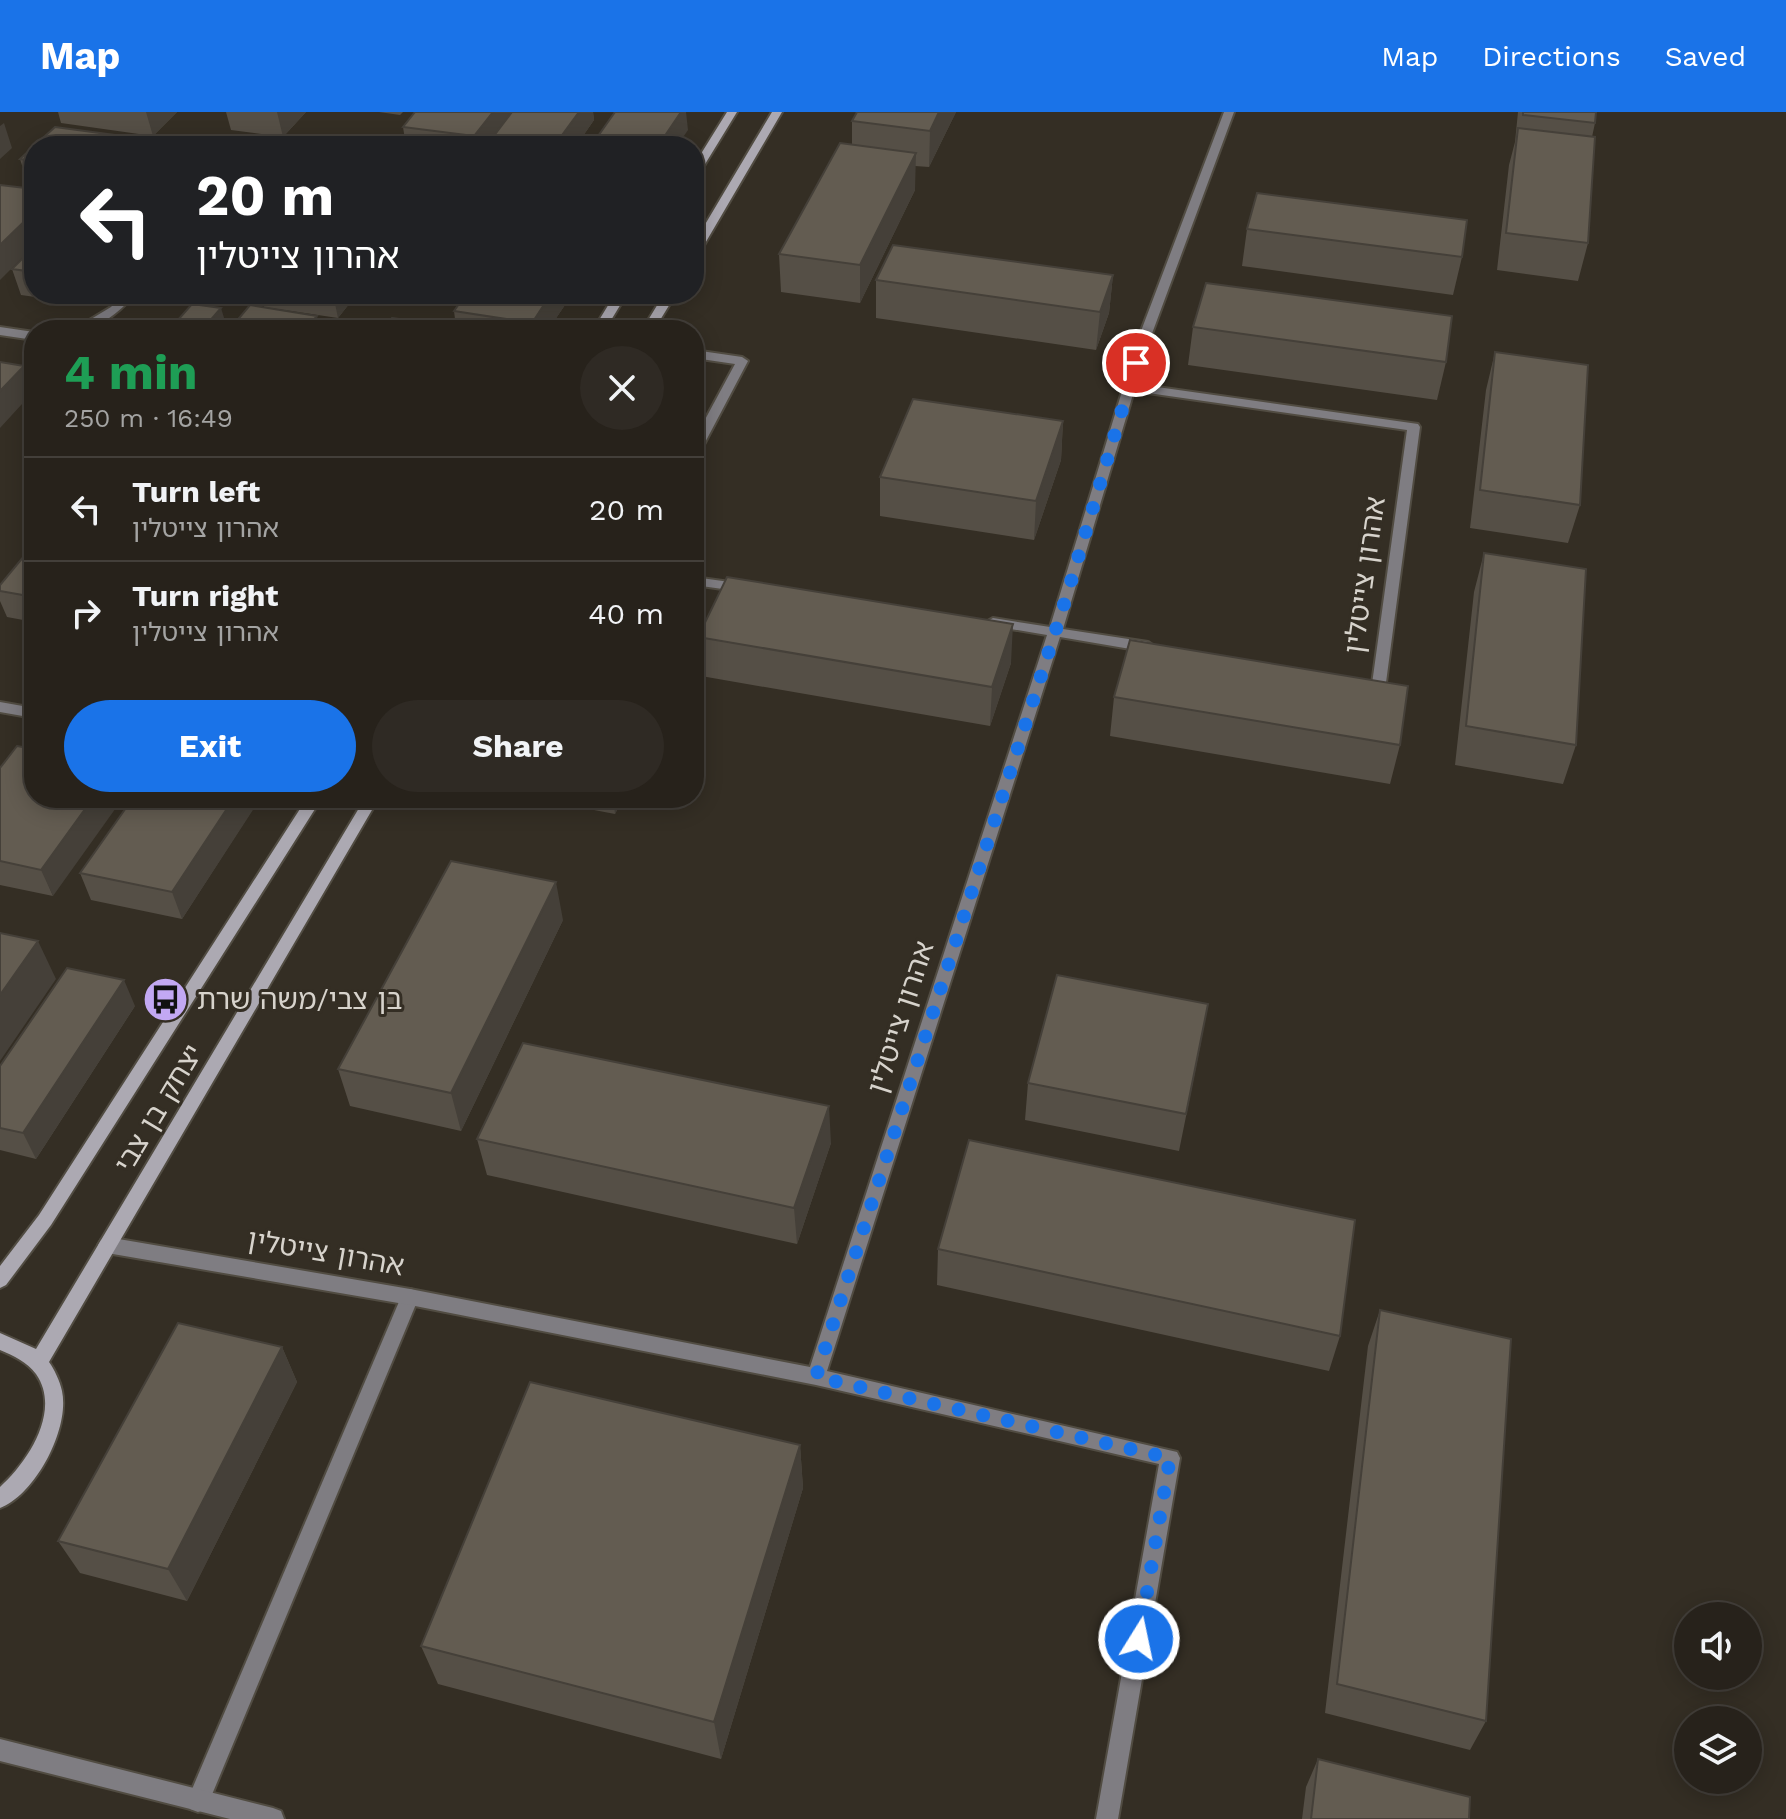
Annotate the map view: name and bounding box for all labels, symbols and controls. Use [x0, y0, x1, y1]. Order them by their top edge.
text: Map [40, 34, 120, 78]
text: Map [1381, 40, 1438, 73]
text: Directions [1482, 40, 1621, 73]
text: Saved [1665, 40, 1746, 73]
text: 20 m [196, 163, 334, 229]
icon: left [64, 168, 168, 272]
text: אהרון צייטלין [196, 235, 399, 277]
pin [1102, 329, 1170, 397]
icon: arrive [1114, 341, 1158, 385]
text: 4 min [64, 344, 198, 401]
button: close [580, 346, 664, 430]
text: 250 m · 16:49 [64, 403, 233, 433]
text: Turn left [132, 474, 260, 509]
icon: left [64, 487, 108, 531]
text: 20 m [589, 492, 664, 527]
street label: אהרון צייטלין [1337, 494, 1392, 656]
text: אהרון צייטלין [132, 513, 279, 543]
text: Turn right [132, 578, 278, 613]
icon: right [64, 591, 108, 635]
text: 40 m [588, 596, 664, 631]
text: אהרון צייטלין [132, 617, 279, 647]
button: Exit [64, 700, 356, 792]
button: Share [372, 700, 664, 792]
street label: אהרון צייטלין [860, 937, 941, 1098]
bus stop icon: בן צבי/משה שרת [142, 975, 190, 1023]
place label: בן צבי/משה שרת [197, 983, 403, 1016]
street label: יצחק בן צבי [107, 1038, 209, 1178]
street label: אהרון צייטלין [245, 1223, 407, 1282]
position arrow [1097, 1597, 1181, 1681]
map controls [1674, 1602, 1762, 1794]
button: sound [1674, 1602, 1762, 1690]
button: layers [1674, 1706, 1762, 1794]

